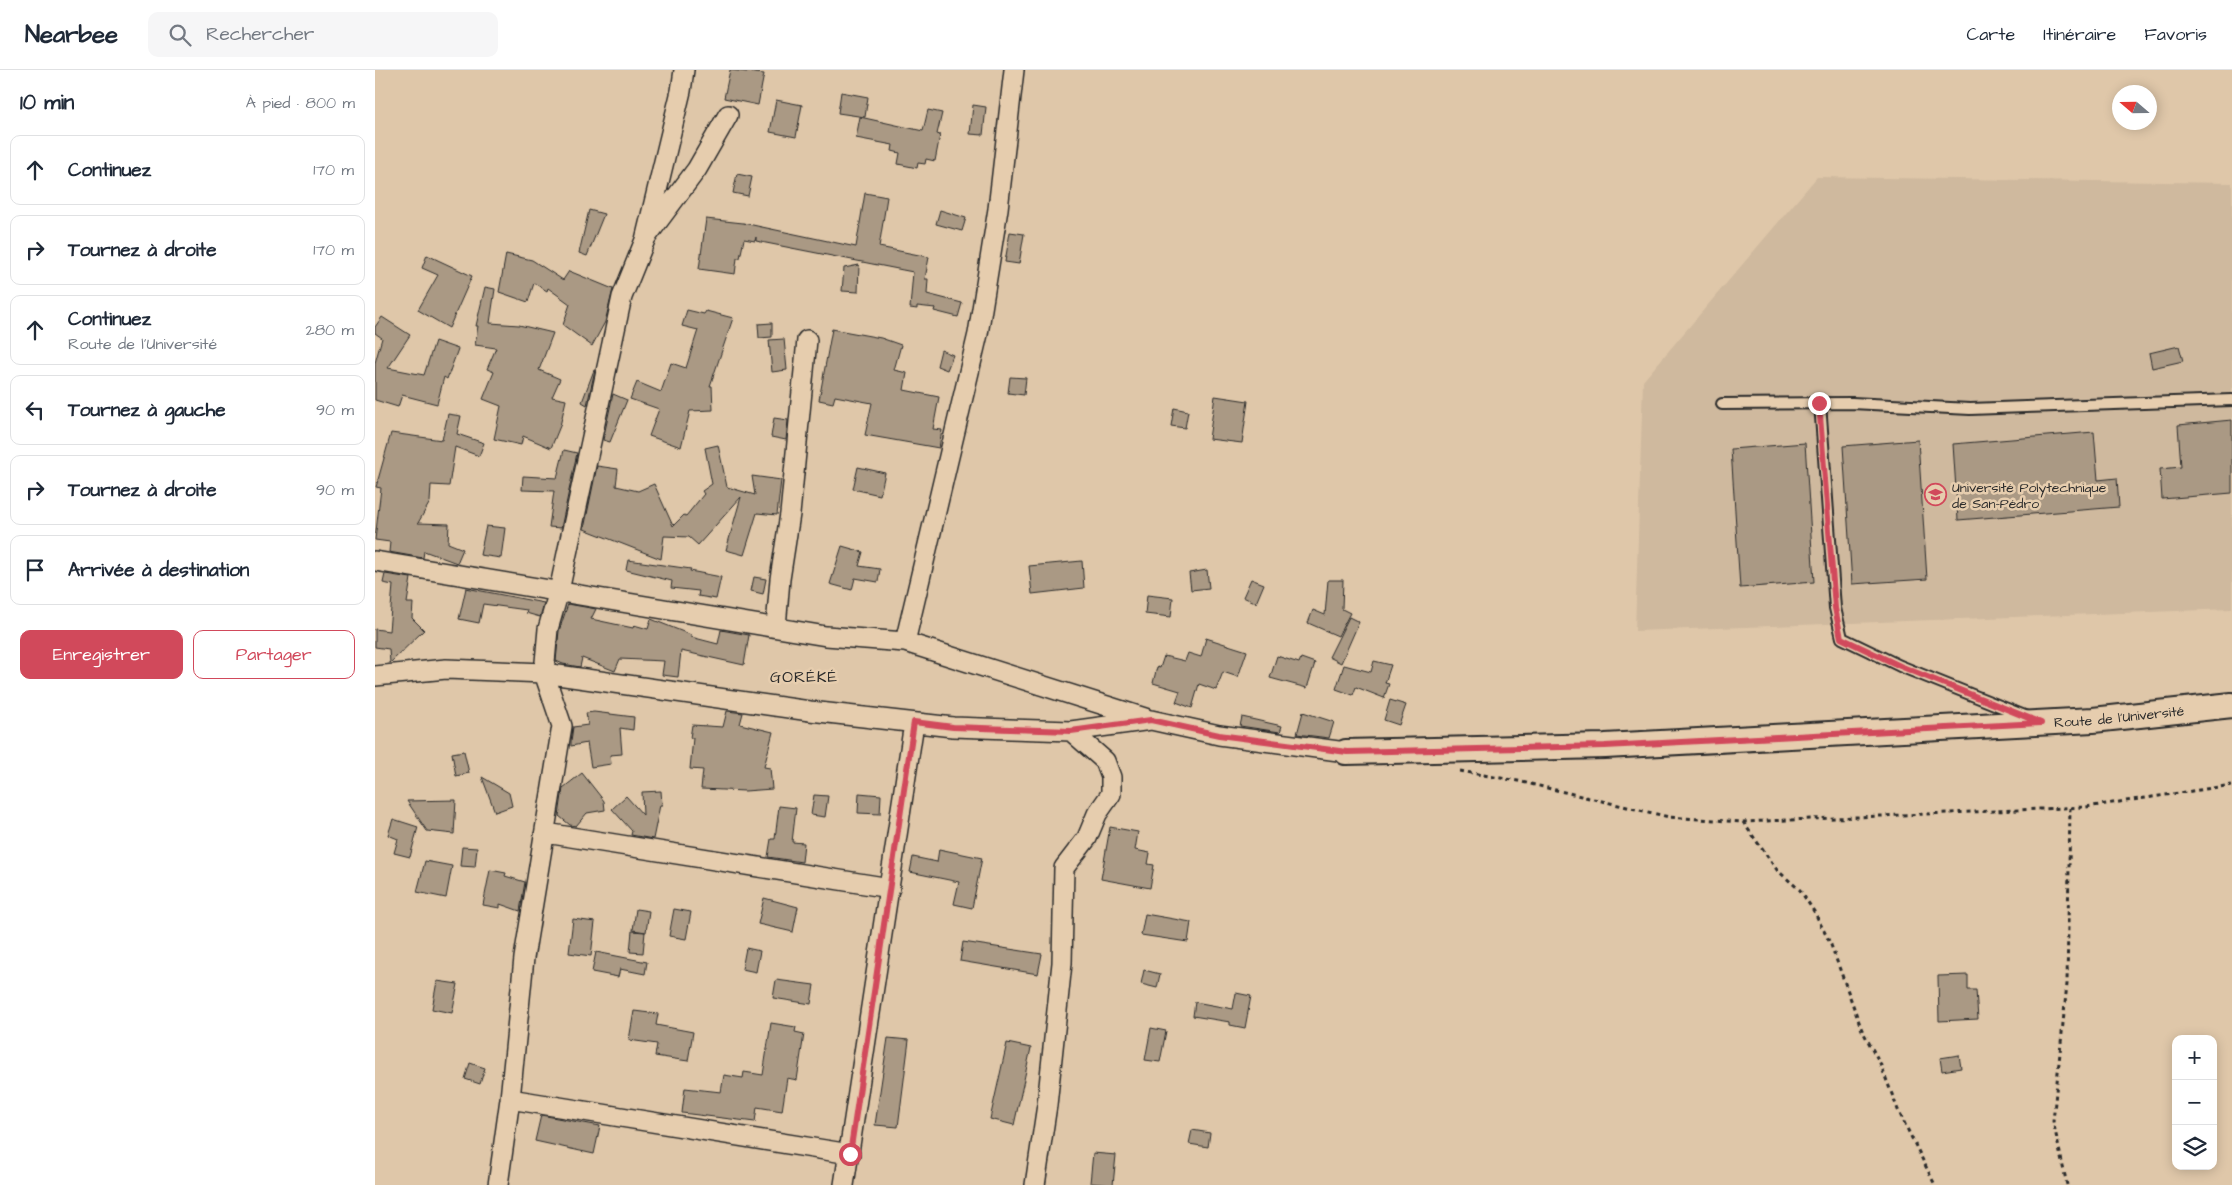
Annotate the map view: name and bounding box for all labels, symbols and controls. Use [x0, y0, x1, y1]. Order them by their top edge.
search box [148, 12, 498, 57]
text: Nearbee [25, 18, 118, 52]
icon: search [166, 21, 194, 49]
text: Rechercher [206, 21, 314, 48]
text: Carte [1966, 22, 2015, 47]
text: Itinéraire [2043, 22, 2116, 47]
text: Favoris [2144, 22, 2207, 47]
north arrow [2112, 85, 2157, 130]
text: 10 min [20, 88, 74, 117]
text: À pied · 800 m [246, 92, 355, 114]
icon: ahead [21, 156, 49, 184]
text: Continuez [68, 157, 151, 184]
text: 170 m [313, 159, 354, 181]
icon: right [21, 236, 49, 264]
text: Tournez à droite [68, 237, 216, 264]
text: 170 m [313, 239, 354, 261]
text: Continuez [68, 306, 151, 333]
icon: ahead [21, 316, 49, 344]
text: 280 m [306, 319, 354, 341]
text: Route de l'Université [68, 333, 217, 355]
route end [1808, 392, 1831, 415]
icon: left [21, 396, 49, 424]
text: Tournez à gauche [68, 397, 226, 424]
text: 90 m [316, 399, 354, 421]
icon: right [21, 476, 49, 504]
text: Tournez à droite [68, 477, 216, 504]
place label: Université Polytechnique de San-Pédro [1952, 478, 2107, 514]
text: 90 m [316, 479, 354, 501]
school or university icon: Université Polytechnique de San-Pédro [1924, 483, 1948, 507]
icon: arrive [21, 556, 49, 584]
text: Arrivée à destination [68, 557, 249, 584]
button: Enregistrer [20, 630, 183, 679]
button: Partager [193, 630, 355, 679]
district label: GORÉKÉ [770, 666, 838, 688]
street label: Route de l'Université [2053, 701, 2186, 733]
map controls [2172, 1035, 2217, 1170]
button: + [2172, 1035, 2217, 1080]
button: − [2172, 1080, 2217, 1125]
button: layers [2172, 1125, 2217, 1170]
route start [839, 1143, 862, 1166]

